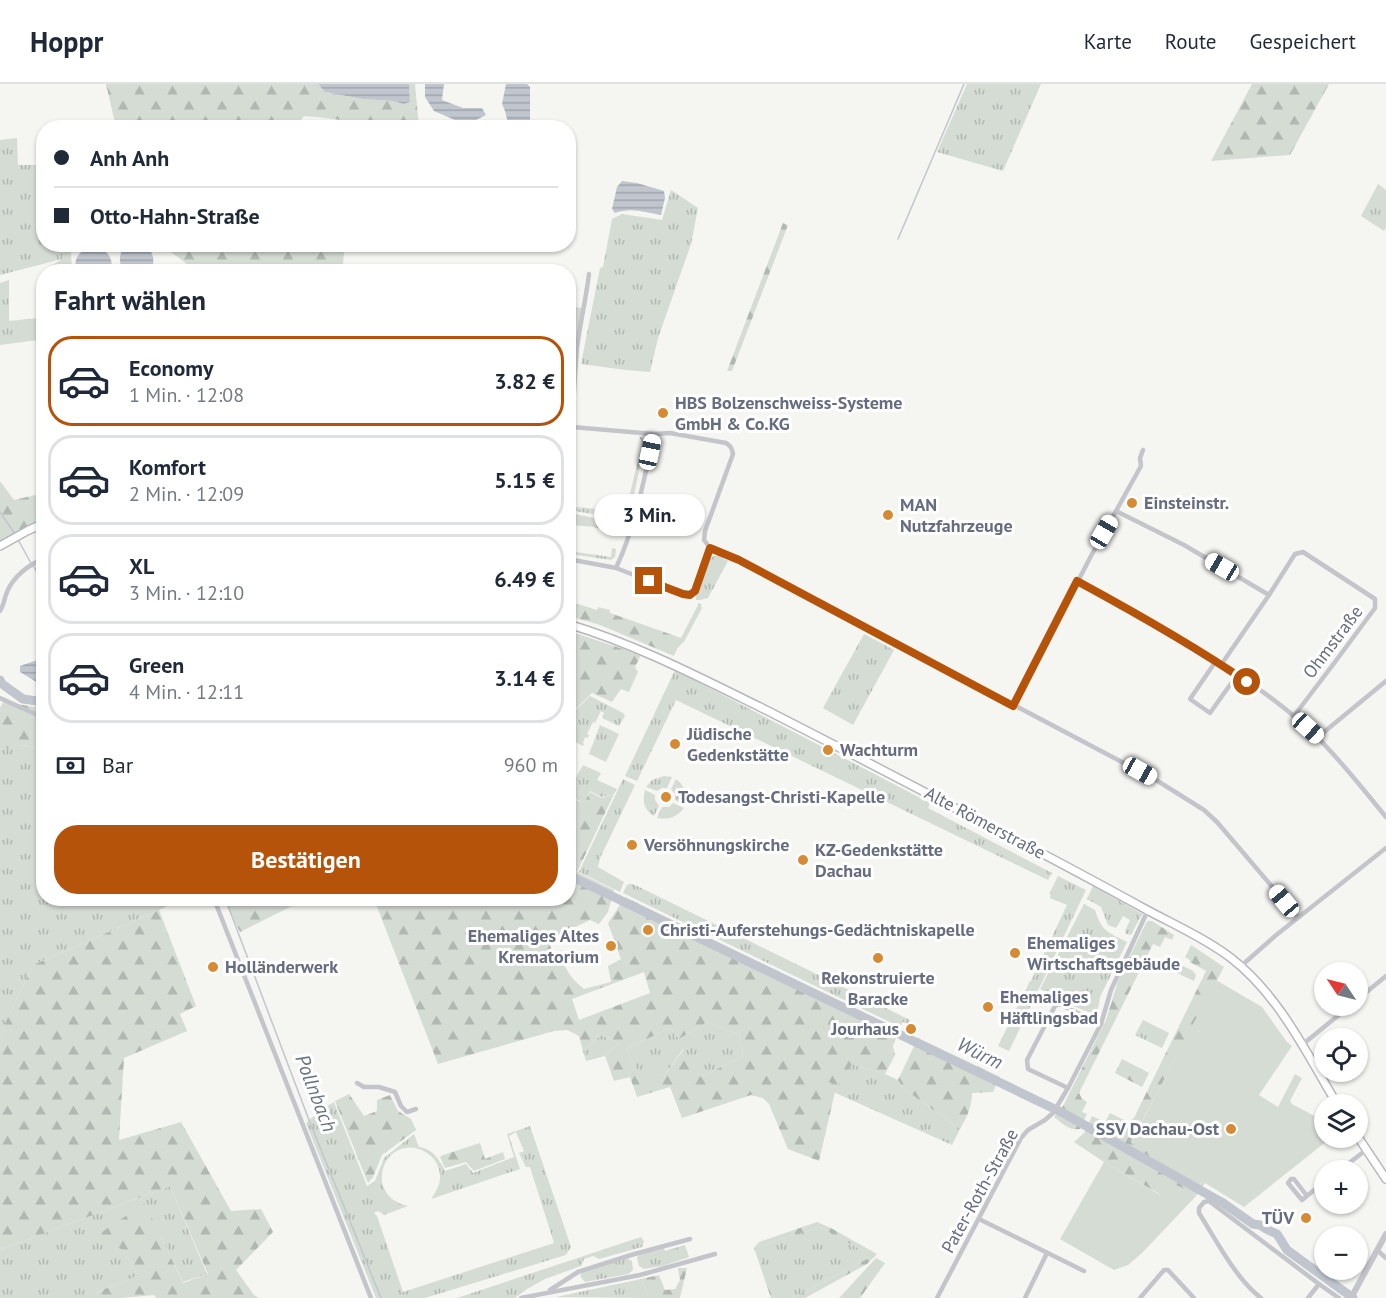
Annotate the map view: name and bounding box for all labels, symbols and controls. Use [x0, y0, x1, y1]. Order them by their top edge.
text: Hoppr [30, 23, 103, 60]
text: Karte [1084, 28, 1132, 55]
text: Route [1165, 28, 1216, 55]
text: Gespeichert [1249, 28, 1356, 55]
text: Anh Anh [90, 144, 169, 172]
text: Otto-Hahn-Straße [90, 202, 260, 230]
text: Fahrt wählen [54, 283, 206, 317]
icon: car [57, 354, 111, 408]
text: Economy [129, 354, 213, 382]
text: 3.82 € [494, 367, 555, 395]
text: 1 Min. · 12:08 [129, 382, 244, 408]
place label: HBS Bolzenschweiss-Systeme GmbH & Co.KG [675, 391, 902, 435]
marker: HBS Bolzenschweiss-Systeme GmbH & Co.KG [656, 406, 670, 420]
car [637, 433, 663, 471]
icon: car [57, 453, 111, 507]
text: Komfort [129, 453, 206, 481]
text: 5.15 € [494, 466, 555, 494]
text: 2 Min. · 12:09 [129, 481, 244, 507]
place label: Einsteinstr. [1144, 491, 1229, 514]
place label: MAN Nutzfahrzeuge [900, 493, 1013, 537]
callout: 3 Min. [594, 494, 704, 536]
marker: Einsteinstr. [1125, 496, 1139, 510]
text: 3 Min. [623, 502, 676, 528]
marker: MAN Nutzfahrzeuge [881, 508, 895, 522]
car [1087, 512, 1121, 552]
car [1202, 550, 1242, 584]
icon: car [57, 552, 111, 606]
text: XL [129, 552, 154, 580]
text: 6.49 € [494, 565, 555, 593]
route end [635, 567, 662, 594]
text: 3 Min. · 12:10 [129, 580, 244, 606]
street label: Ohmstraße [1298, 601, 1367, 683]
icon: car [57, 651, 111, 705]
text: Green [129, 651, 184, 679]
text: 3.14 € [494, 664, 555, 692]
route start [1233, 668, 1260, 695]
text: 4 Min. · 12:11 [129, 679, 244, 705]
car [1289, 709, 1327, 747]
place label: Jüdische Gedenkstätte [686, 722, 789, 766]
marker: Jüdische Gedenkstätte [668, 737, 682, 751]
place label: Wachturm [840, 738, 918, 761]
marker: Wachturm [821, 743, 835, 757]
icon: cash [54, 749, 87, 782]
text: Bar [102, 751, 133, 779]
text: 960 m [504, 752, 558, 778]
car [1120, 754, 1160, 788]
street label: Alte Römerstraße [921, 781, 1050, 864]
place label: Todesangst-Christi-Kapelle [678, 785, 885, 808]
marker: Todesangst-Christi-Kapelle [659, 790, 673, 804]
button: Bestätigen [54, 825, 558, 894]
place label: Versöhnungskirche [643, 833, 789, 856]
marker: Versöhnungskirche [625, 838, 639, 852]
place label: KZ-Gedenkstätte Dachau [815, 838, 943, 882]
marker: KZ-Gedenkstätte Dachau [796, 853, 810, 867]
car [1266, 881, 1302, 921]
place label: Christi-Auferstehungs-Gedächtniskapelle [660, 918, 975, 941]
marker: Christi-Auferstehungs-Gedächtniskapelle [641, 923, 655, 937]
place label: Ehemaliges Altes Krematorium [468, 924, 599, 968]
place label: Ehemaliges Wirtschaftsgebäude [1027, 931, 1180, 975]
marker: Ehemaliges Altes Krematorium [604, 939, 618, 953]
marker: Ehemaliges Wirtschaftsgebäude [1008, 946, 1022, 960]
marker: Rekonstruierte Baracke [871, 951, 885, 965]
place label: Holländerwerk [225, 955, 338, 978]
marker: Holländerwerk [206, 960, 220, 974]
north arrow [1314, 962, 1368, 1016]
map controls [1314, 962, 1368, 1280]
place label: Rekonstruierte Baracke [821, 966, 935, 1010]
place label: Ehemaliges Häftlingsbad [1000, 985, 1098, 1029]
marker: Ehemaliges Häftlingsbad [981, 1000, 995, 1014]
place label: Jourhaus [830, 1017, 899, 1040]
marker: Jourhaus [904, 1022, 918, 1036]
button: locate [1314, 1028, 1368, 1082]
water label: Würm [953, 1031, 1007, 1075]
water label: Pollnbach [289, 1051, 343, 1135]
button: layers [1314, 1094, 1368, 1148]
place label: SSV Dachau-Ost [1096, 1117, 1220, 1140]
marker: SSV Dachau-Ost [1224, 1122, 1238, 1136]
street label: Pater-Roth-Straße [936, 1125, 1023, 1257]
button: + [1314, 1160, 1368, 1214]
place label: TÜV [1262, 1206, 1294, 1229]
marker: TÜV [1299, 1211, 1313, 1225]
button: − [1314, 1226, 1368, 1280]

